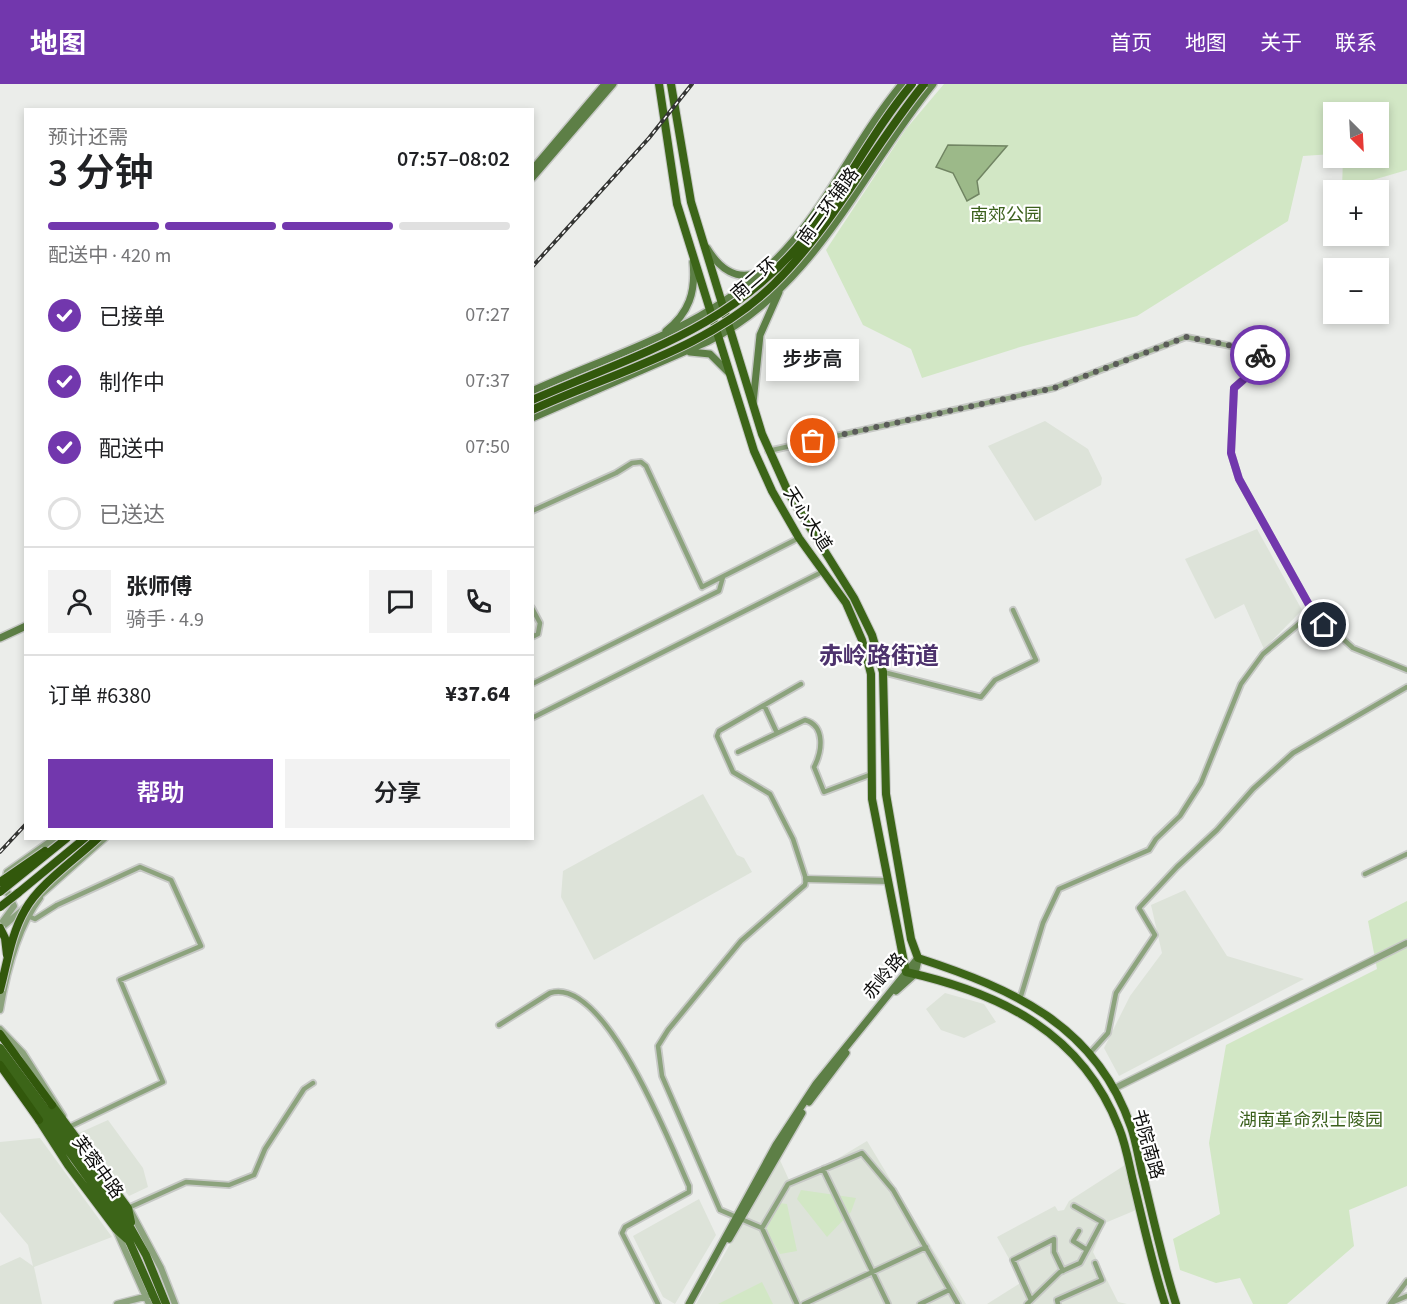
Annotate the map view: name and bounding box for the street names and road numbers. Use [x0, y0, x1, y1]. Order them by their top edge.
street label: 南二环辅路 [792, 163, 865, 250]
street label: 南二环 [726, 252, 783, 307]
street label: 天心大道 [777, 482, 838, 556]
street label: 赤岭路 [857, 948, 911, 1005]
street label: 书院南路 [1126, 1106, 1169, 1182]
street label: 芙蓉中路 [66, 1131, 129, 1204]

